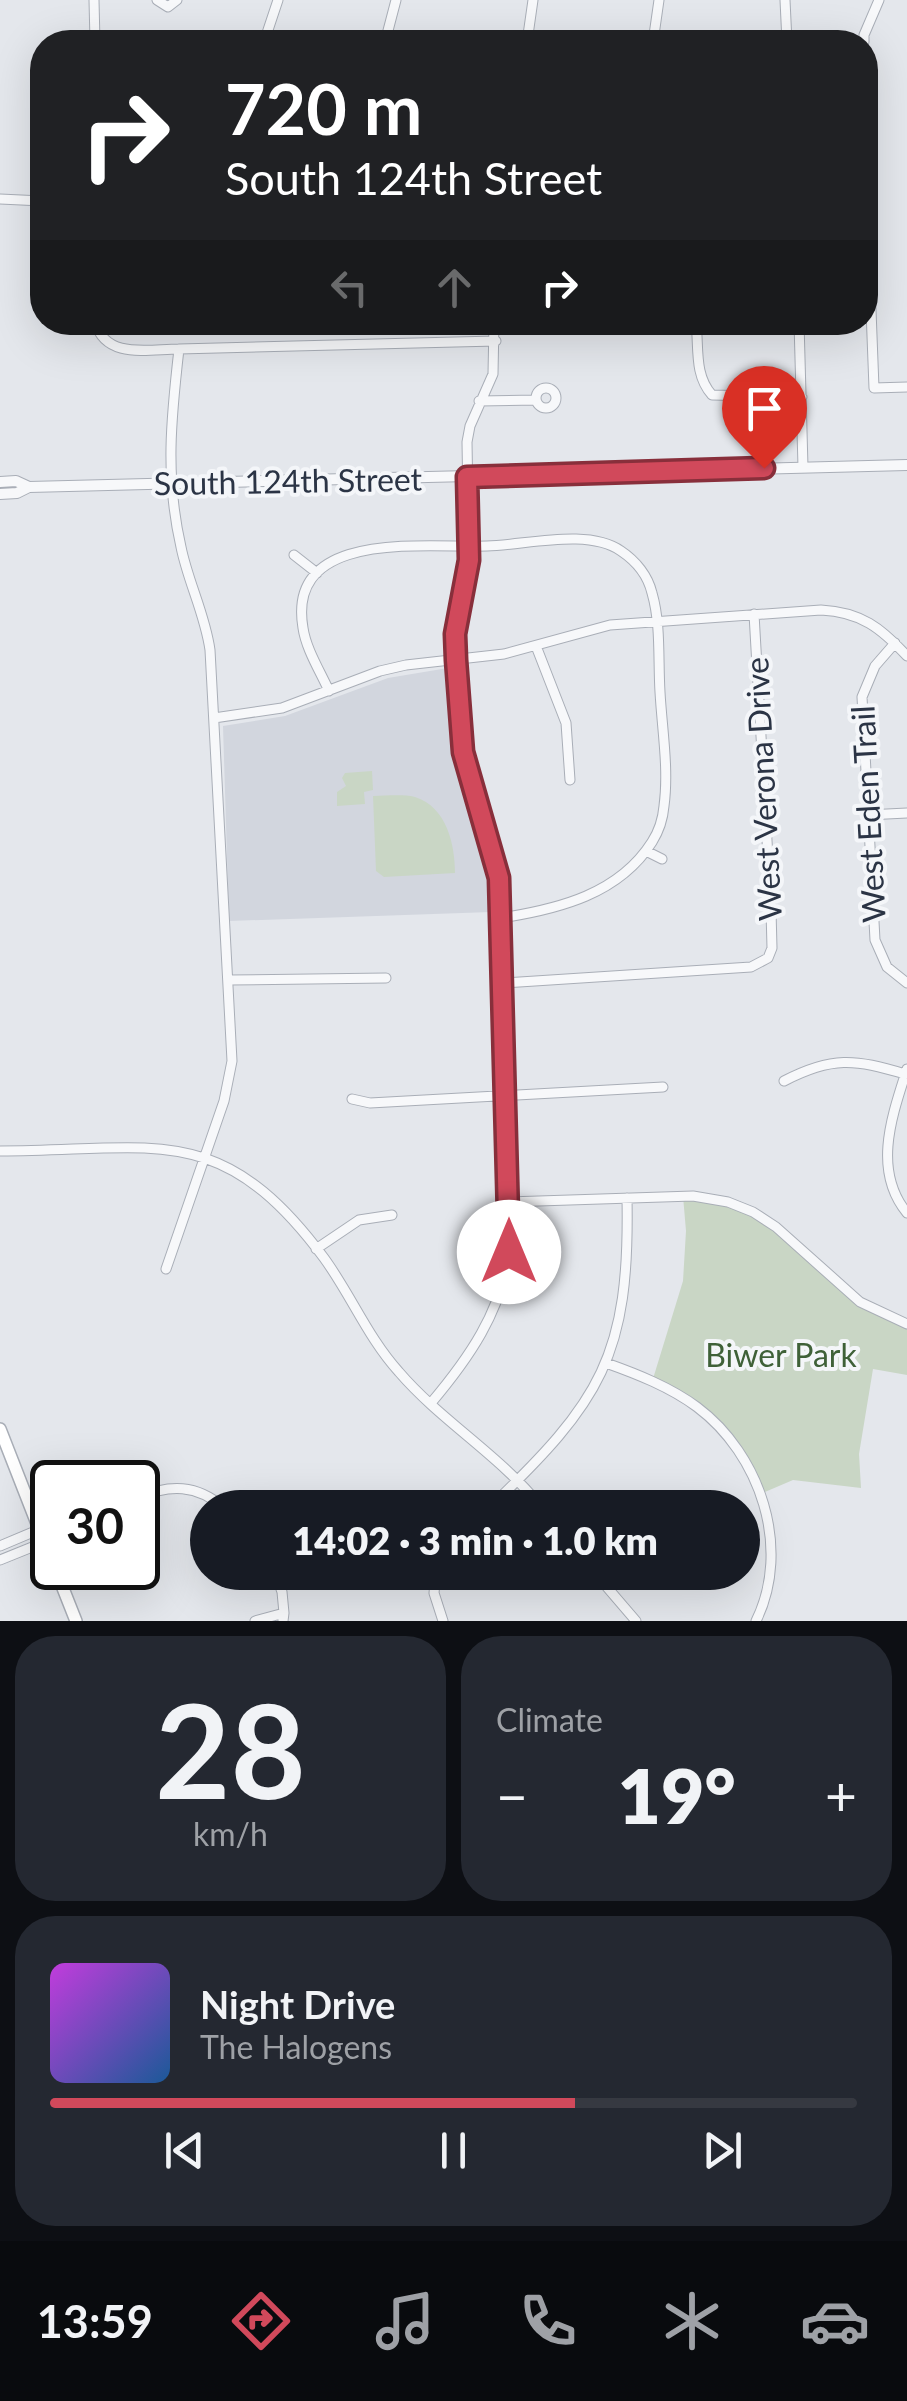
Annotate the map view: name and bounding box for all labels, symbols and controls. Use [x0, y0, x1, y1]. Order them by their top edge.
text: 720 m [225, 66, 422, 150]
icon: right [60, 70, 190, 200]
text: South 124th Street [225, 151, 602, 205]
icon: left [322, 260, 377, 315]
icon: ahead [427, 260, 482, 315]
icon: right [532, 260, 587, 315]
pin [722, 366, 807, 469]
icon: arrive [737, 381, 792, 436]
street label: South 124th Street [154, 459, 423, 502]
street label: West Verona Drive [736, 656, 789, 922]
street label: West Eden Trail [842, 705, 893, 924]
position arrow [457, 1200, 561, 1304]
park label: Biwer Park [705, 1335, 857, 1374]
speed limit sign: 30 [30, 1460, 160, 1590]
text: 14:02 · 3 min · 1.0 km [292, 1517, 658, 1563]
text: 28 [155, 1671, 306, 1827]
text: Climate [496, 1700, 603, 1739]
text: 19° [617, 1750, 736, 1840]
text: − [496, 1762, 528, 1828]
text: + [825, 1762, 857, 1828]
text: km/h [193, 1814, 268, 1853]
text: Night Drive [200, 1981, 395, 2027]
text: The Halogens [200, 2027, 392, 2066]
icon: previous [157, 2123, 212, 2178]
icon: pause [426, 2123, 481, 2178]
icon: next [695, 2123, 750, 2178]
icon: directions [226, 2286, 296, 2356]
icon: music [370, 2286, 440, 2356]
icon: phone [513, 2286, 583, 2356]
icon: climate [657, 2286, 727, 2356]
icon: car [800, 2286, 870, 2356]
text: 13:59 [37, 2294, 153, 2348]

